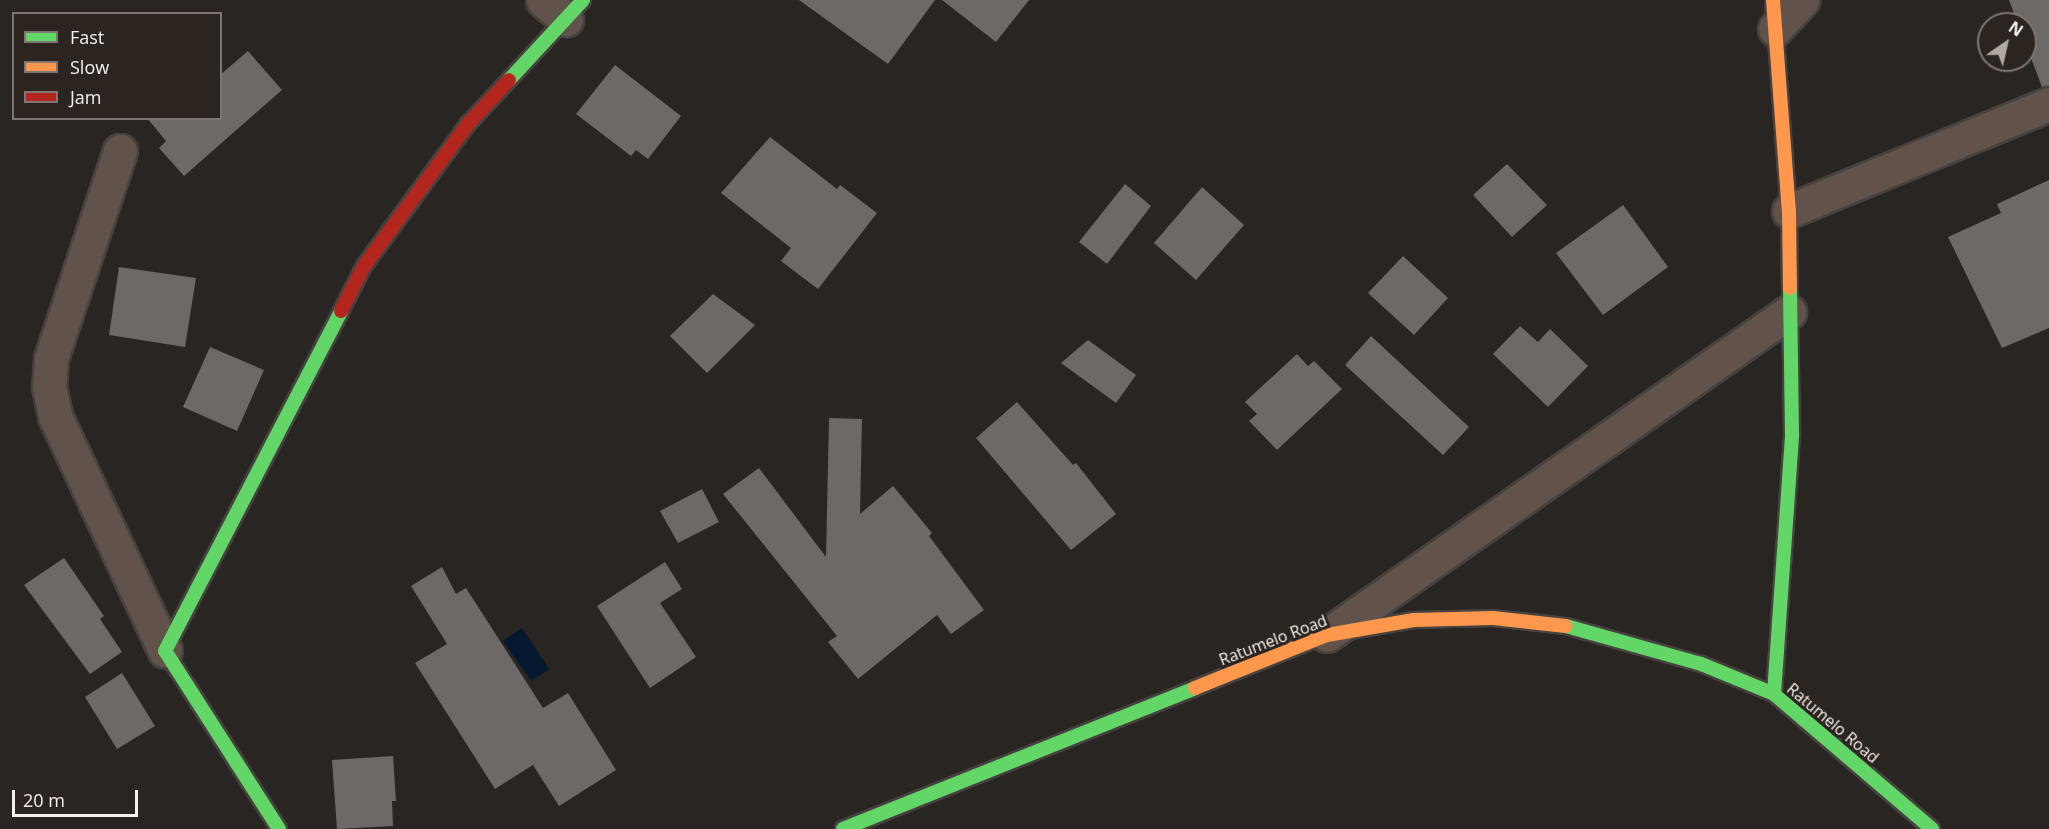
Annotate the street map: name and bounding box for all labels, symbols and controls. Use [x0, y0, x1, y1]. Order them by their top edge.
legend [12, 12, 222, 120]
north arrow [1977, 12, 2037, 72]
text: N [2004, 16, 2027, 41]
text: Fast [70, 25, 104, 49]
text: Slow [70, 55, 109, 79]
text: Jam [70, 85, 102, 109]
street label: Ratumelo Road [1216, 611, 1330, 669]
street label: Ratumelo Road [1783, 679, 1883, 767]
scale bar [15, 778, 141, 816]
text: 20 m [23, 788, 65, 812]

